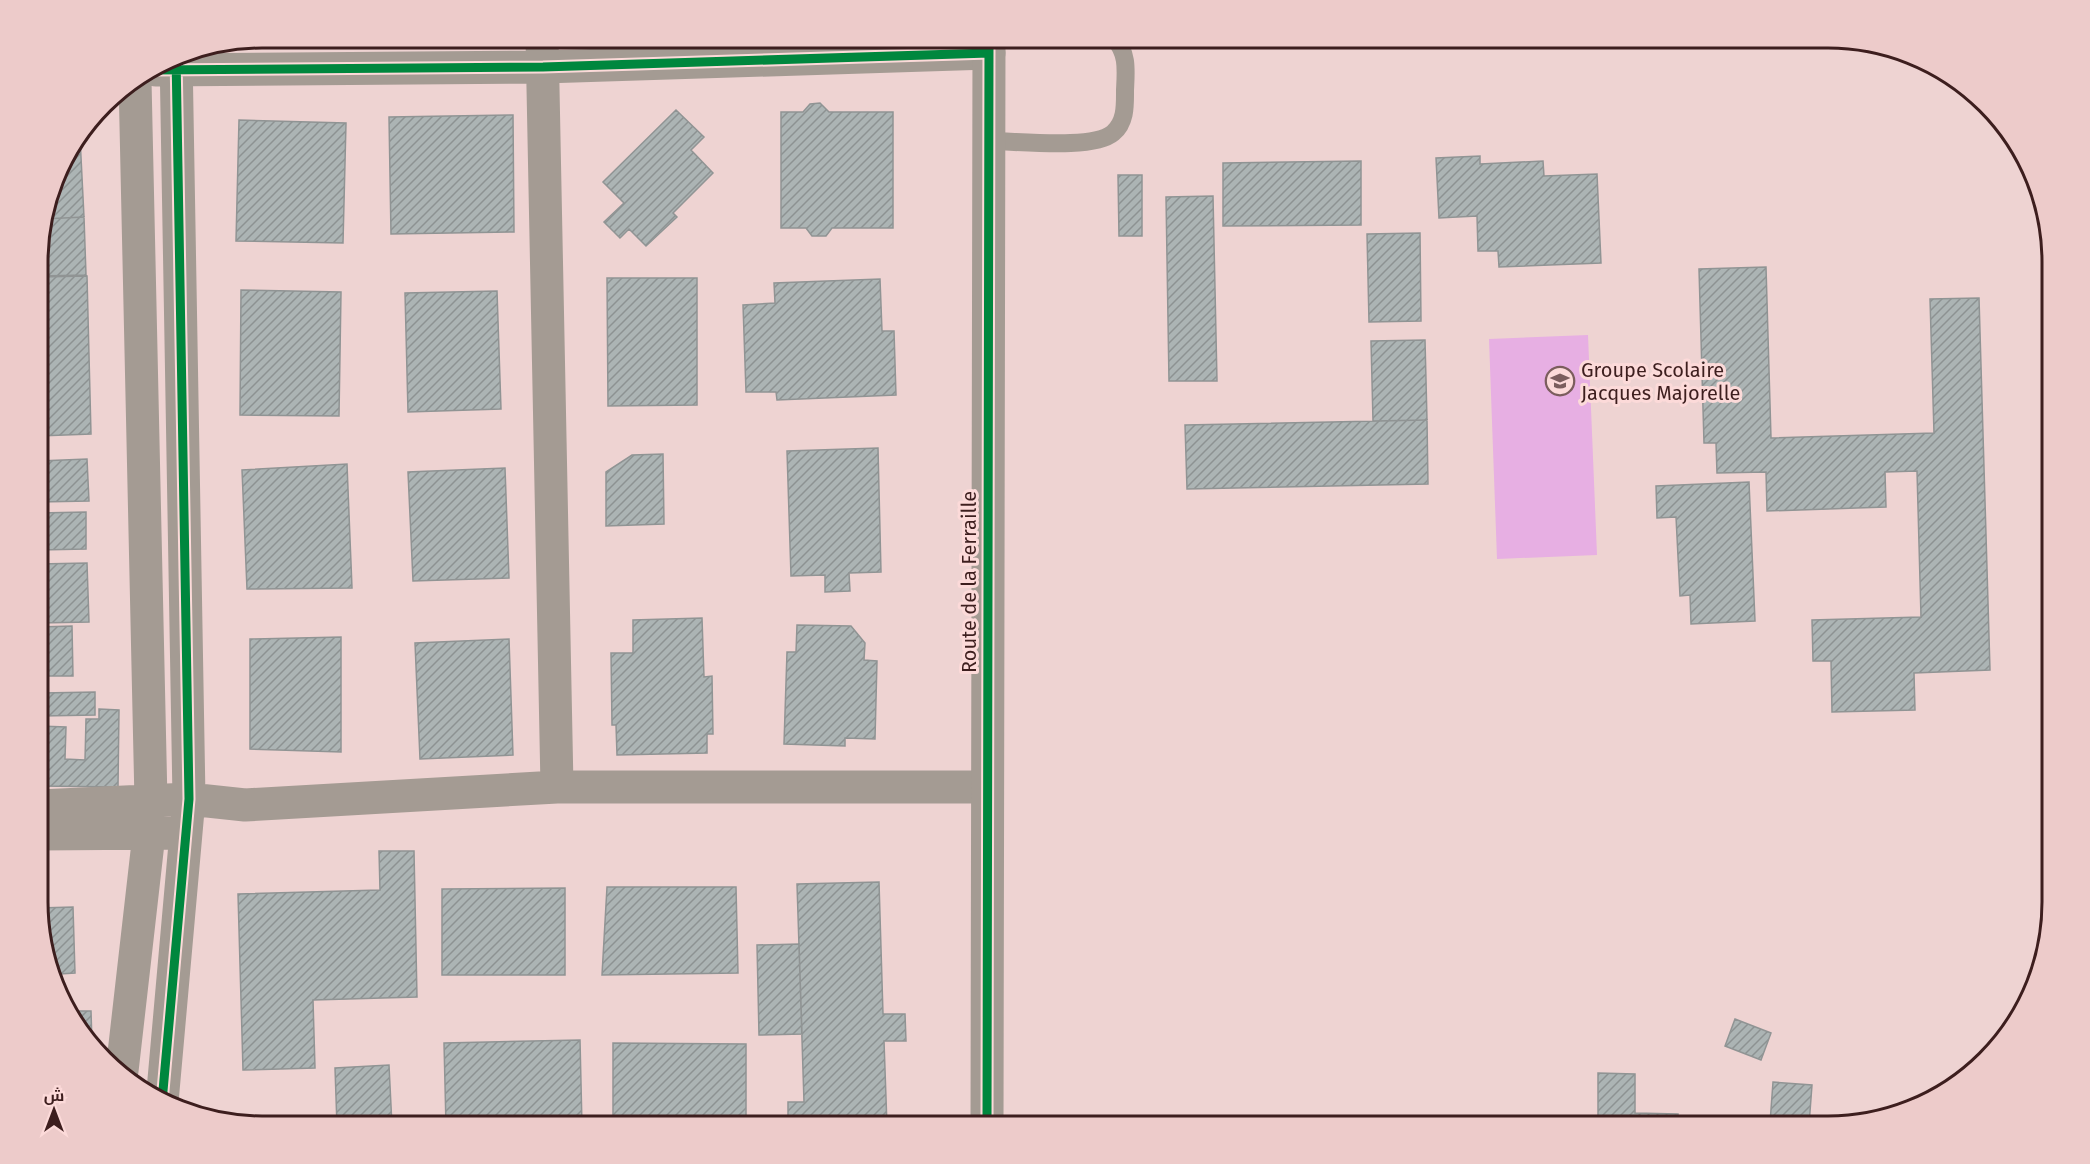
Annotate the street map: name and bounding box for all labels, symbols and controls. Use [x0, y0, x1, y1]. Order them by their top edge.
place label: Groupe Scolaire Jacques Majorelle [1581, 358, 1740, 405]
school or university icon: Groupe Scolaire Jacques Majorelle [1544, 365, 1576, 397]
street label: Route de la Ferraille [957, 491, 981, 673]
north arrow [24, 1080, 84, 1140]
text: ش [44, 1086, 64, 1105]

